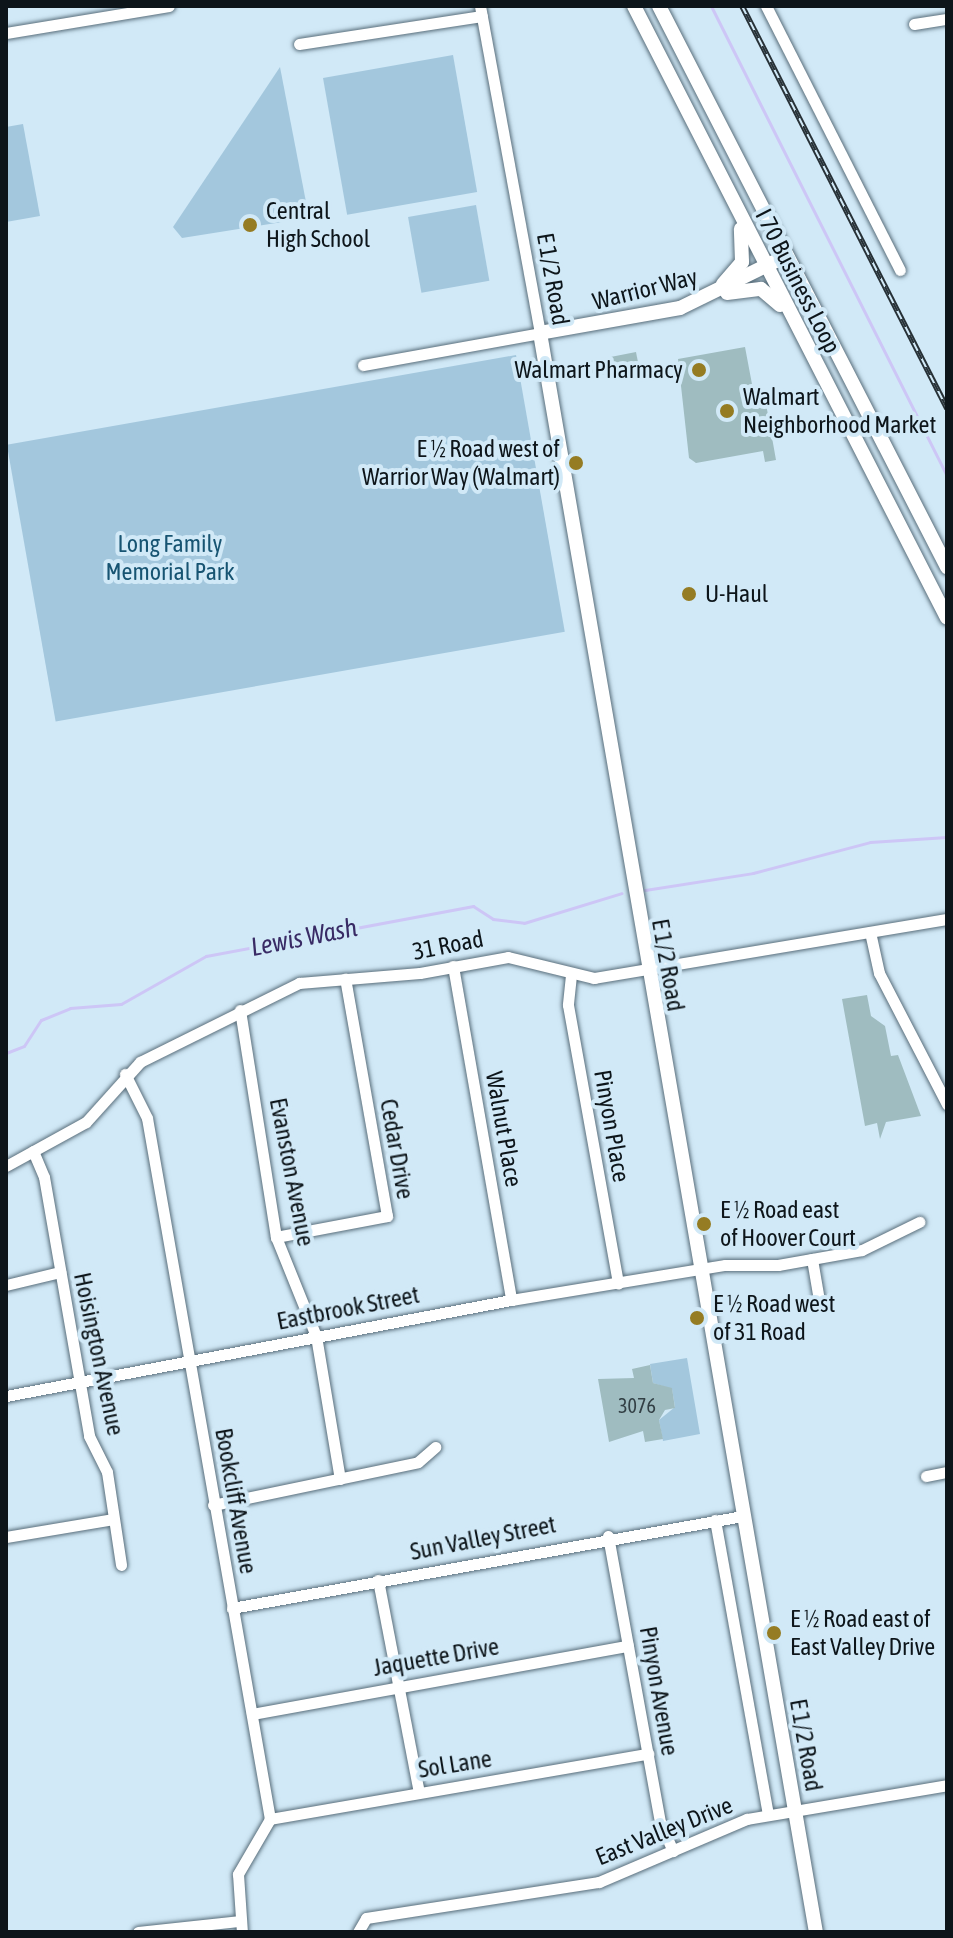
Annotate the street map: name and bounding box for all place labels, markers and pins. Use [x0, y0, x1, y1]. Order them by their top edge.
place label: Central High School [266, 197, 370, 253]
marker: Central High School [241, 216, 259, 234]
place label: Walmart Pharmacy [514, 356, 683, 384]
marker: Walmart Pharmacy [690, 361, 708, 379]
place label: Walmart Neighborhood Market [743, 383, 936, 439]
marker: Walmart Neighborhood Market [718, 402, 736, 420]
place label: E ½ Road west of Warrior Way (Walmart) [362, 435, 560, 491]
marker: E ½ Road west of Warrior Way (Walmart) [567, 454, 585, 472]
place label: U-Haul [705, 580, 768, 608]
marker: U-Haul [680, 585, 698, 603]
place label: E ½ Road east of Hoover Court [720, 1196, 856, 1252]
marker: E ½ Road east of Hoover Court [695, 1215, 713, 1233]
place label: E ½ Road west of 31 Road [713, 1290, 835, 1346]
marker: E ½ Road west of 31 Road [688, 1309, 706, 1327]
place label: E ½ Road east of East Valley Drive [790, 1605, 935, 1661]
marker: E ½ Road east of East Valley Drive [765, 1624, 783, 1642]

